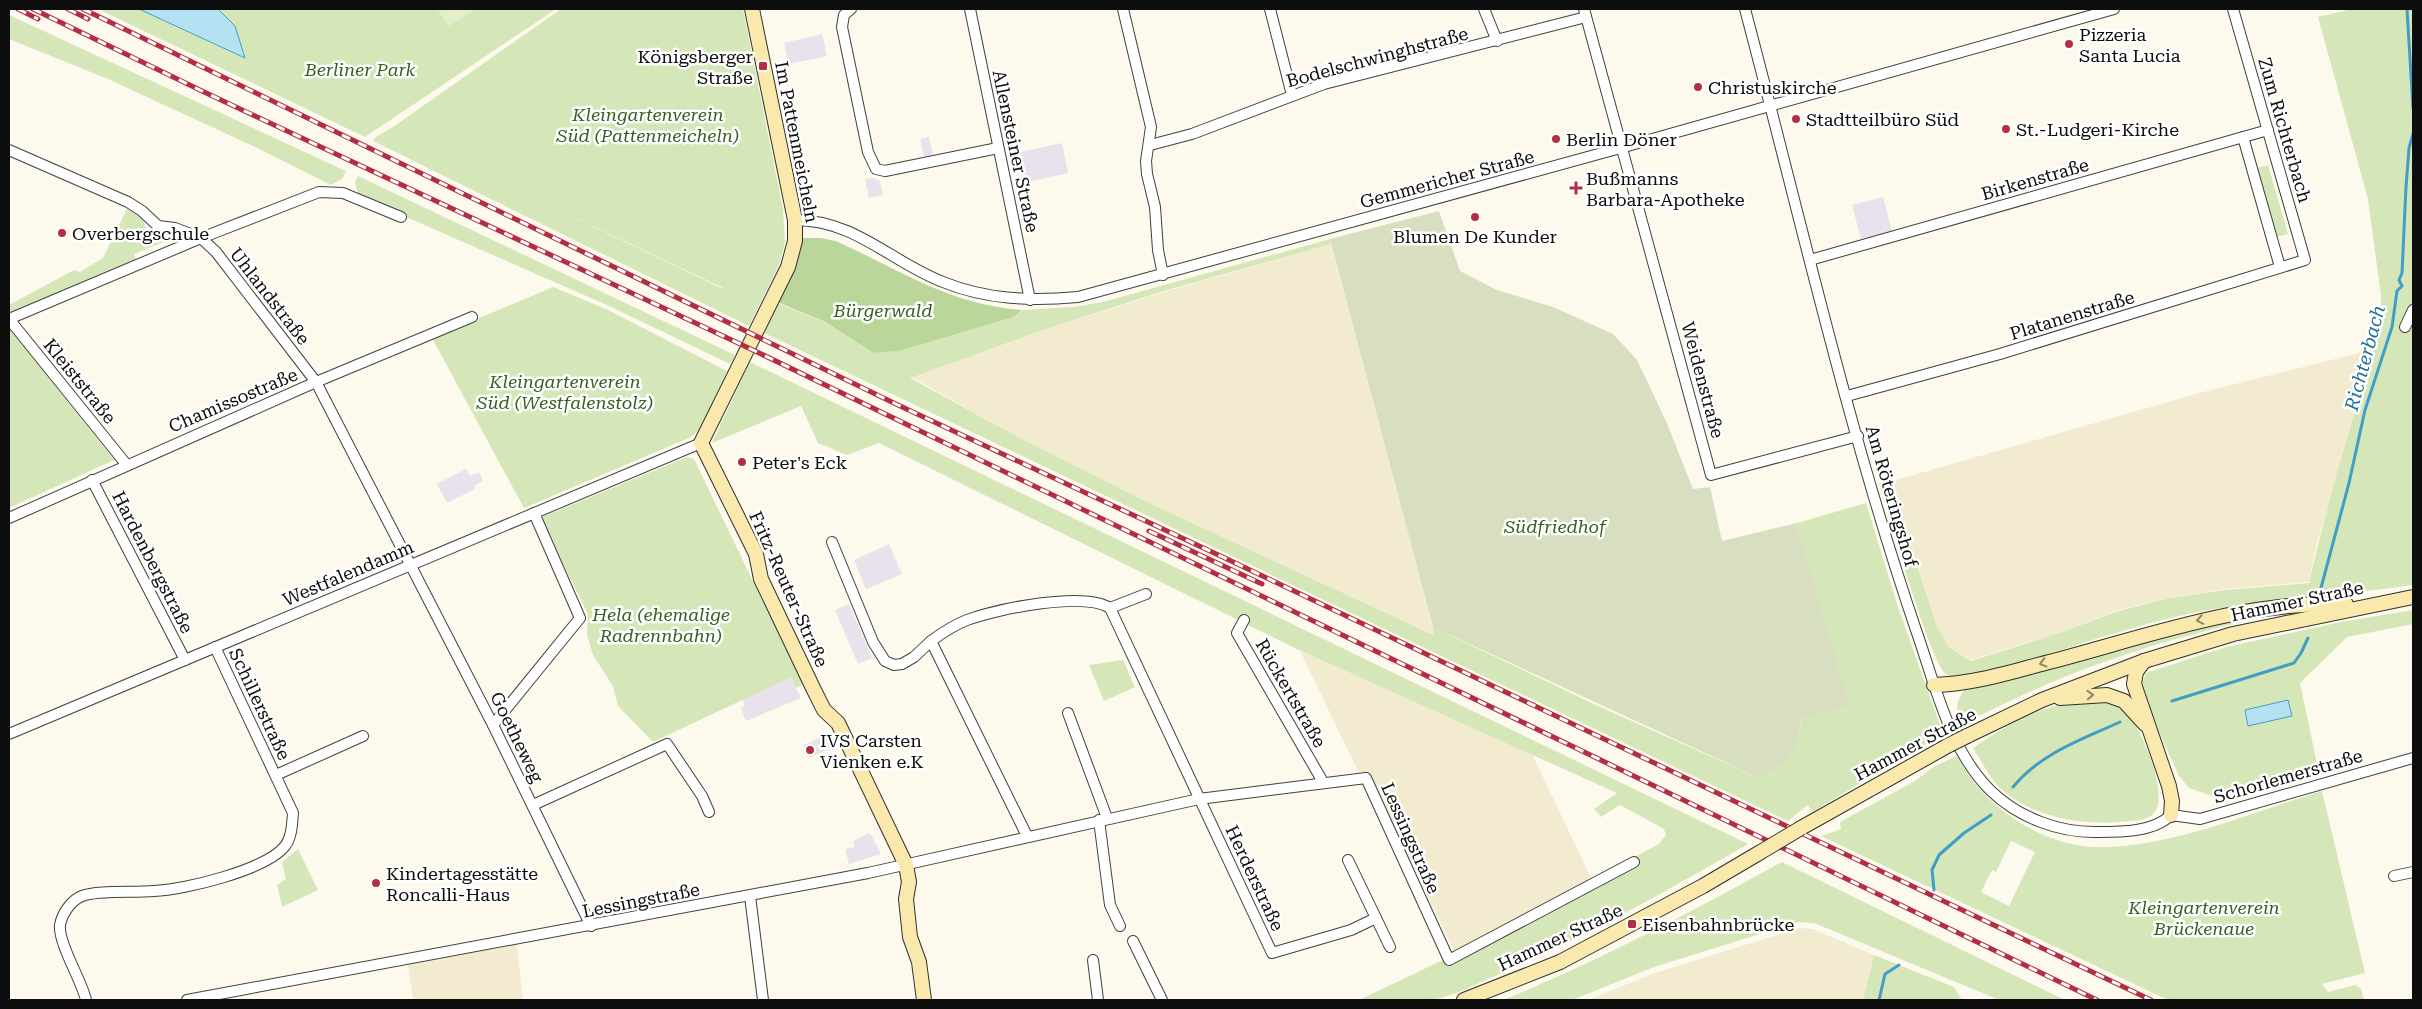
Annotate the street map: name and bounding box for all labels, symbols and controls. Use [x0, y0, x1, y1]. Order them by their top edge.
street label: Bodelschwinghstraße [1284, 23, 1470, 91]
place label: Pizzeria Santa Lucia [2079, 24, 2181, 66]
marker: Pizzeria Santa Lucia [2063, 38, 2075, 50]
place label: Königsberger Straße [637, 46, 753, 88]
street label: Zum Richterbach [2254, 55, 2316, 205]
park label: Berliner Park [304, 59, 416, 80]
marker: Königsberger Straße [757, 60, 769, 72]
street label: Im Pattenmeicheln [771, 60, 823, 225]
street label: Allensteiner Straße [989, 68, 1044, 234]
place label: Christuskirche [1708, 77, 1837, 98]
marker: Christuskirche [1692, 81, 1704, 93]
park label: Kleingartenverein Süd (Pattenmeicheln) [556, 104, 739, 146]
place label: Stadtteilbüro Süd [1806, 109, 1960, 130]
marker: Stadtteilbüro Süd [1790, 113, 1802, 125]
place label: St.-Ludgeri-Kirche [2016, 119, 2179, 140]
marker: St.-Ludgeri-Kirche [2000, 123, 2012, 135]
place label: Berlin Döner [1566, 129, 1677, 150]
marker: Berlin Döner [1550, 133, 1562, 145]
street label: Gemmericher Straße [1358, 146, 1537, 212]
street label: Birkenstraße [1979, 154, 2091, 204]
place label: Bußmanns Barbara-Apotheke [1586, 168, 1745, 210]
marker: Bußmanns Barbara-Apotheke [1570, 182, 1582, 194]
marker: Blumen De Kunder [1469, 211, 1481, 223]
place label: Overbergschule [72, 223, 209, 244]
place label: Blumen De Kunder [1393, 226, 1557, 247]
marker: Overbergschule [56, 227, 68, 239]
street label: Uhlandstraße [225, 243, 315, 349]
street label: Platanenstraße [2007, 286, 2137, 344]
park label: Bürgerwald [833, 300, 932, 321]
water label: Richterbach [2340, 303, 2390, 414]
street label: Weidenstraße [1677, 320, 1729, 441]
street label: Kleiststraße [39, 334, 121, 428]
street label: Chamissostraße [165, 363, 301, 437]
park label: Kleingartenverein Süd (Westfalenstolz) [476, 371, 653, 413]
street label: Am Röteringshof [1862, 423, 1923, 570]
place label: Peter's Eck [752, 452, 847, 473]
marker: Peter's Eck [736, 456, 748, 468]
street label: Hardenbergstraße [108, 487, 198, 637]
street label: Fritz-Reuter-Straße [745, 508, 833, 670]
park label: Südfriedhof [1503, 516, 1608, 537]
street label: Westfalendamm [279, 536, 417, 610]
street label: Hammer Straße [2229, 577, 2365, 625]
park label: Hela (ehemalige Radrennbahn) [591, 604, 730, 646]
one-way arrow [2195, 615, 2204, 625]
street label: Rückertstraße [1251, 635, 1331, 751]
street label: Schillerstraße [225, 645, 295, 763]
one-way arrow [2040, 658, 2048, 668]
street label: Goetheweg [486, 688, 548, 786]
one-way arrow [2087, 690, 2095, 700]
street label: Hammer Straße [1850, 703, 1980, 785]
place label: IVS Carsten Vienken e.K [820, 730, 924, 772]
marker: IVS Carsten Vienken e.K [804, 744, 816, 756]
street label: Schorlemerstraße [2211, 745, 2365, 807]
street label: Lessingstraße [1377, 779, 1445, 897]
street label: Herderstraße [1221, 822, 1289, 934]
place label: Kindertagesstätte Roncalli-Haus [386, 863, 538, 905]
marker: Kindertagesstätte Roncalli-Haus [370, 877, 382, 889]
street label: Lessingstraße [581, 878, 702, 922]
park label: Kleingartenverein Brückenaue [2127, 897, 2280, 939]
street label: Hammer Straße [1494, 899, 1626, 975]
place label: Eisenbahnbrücke [1642, 914, 1794, 935]
marker: Eisenbahnbrücke [1626, 918, 1638, 930]

